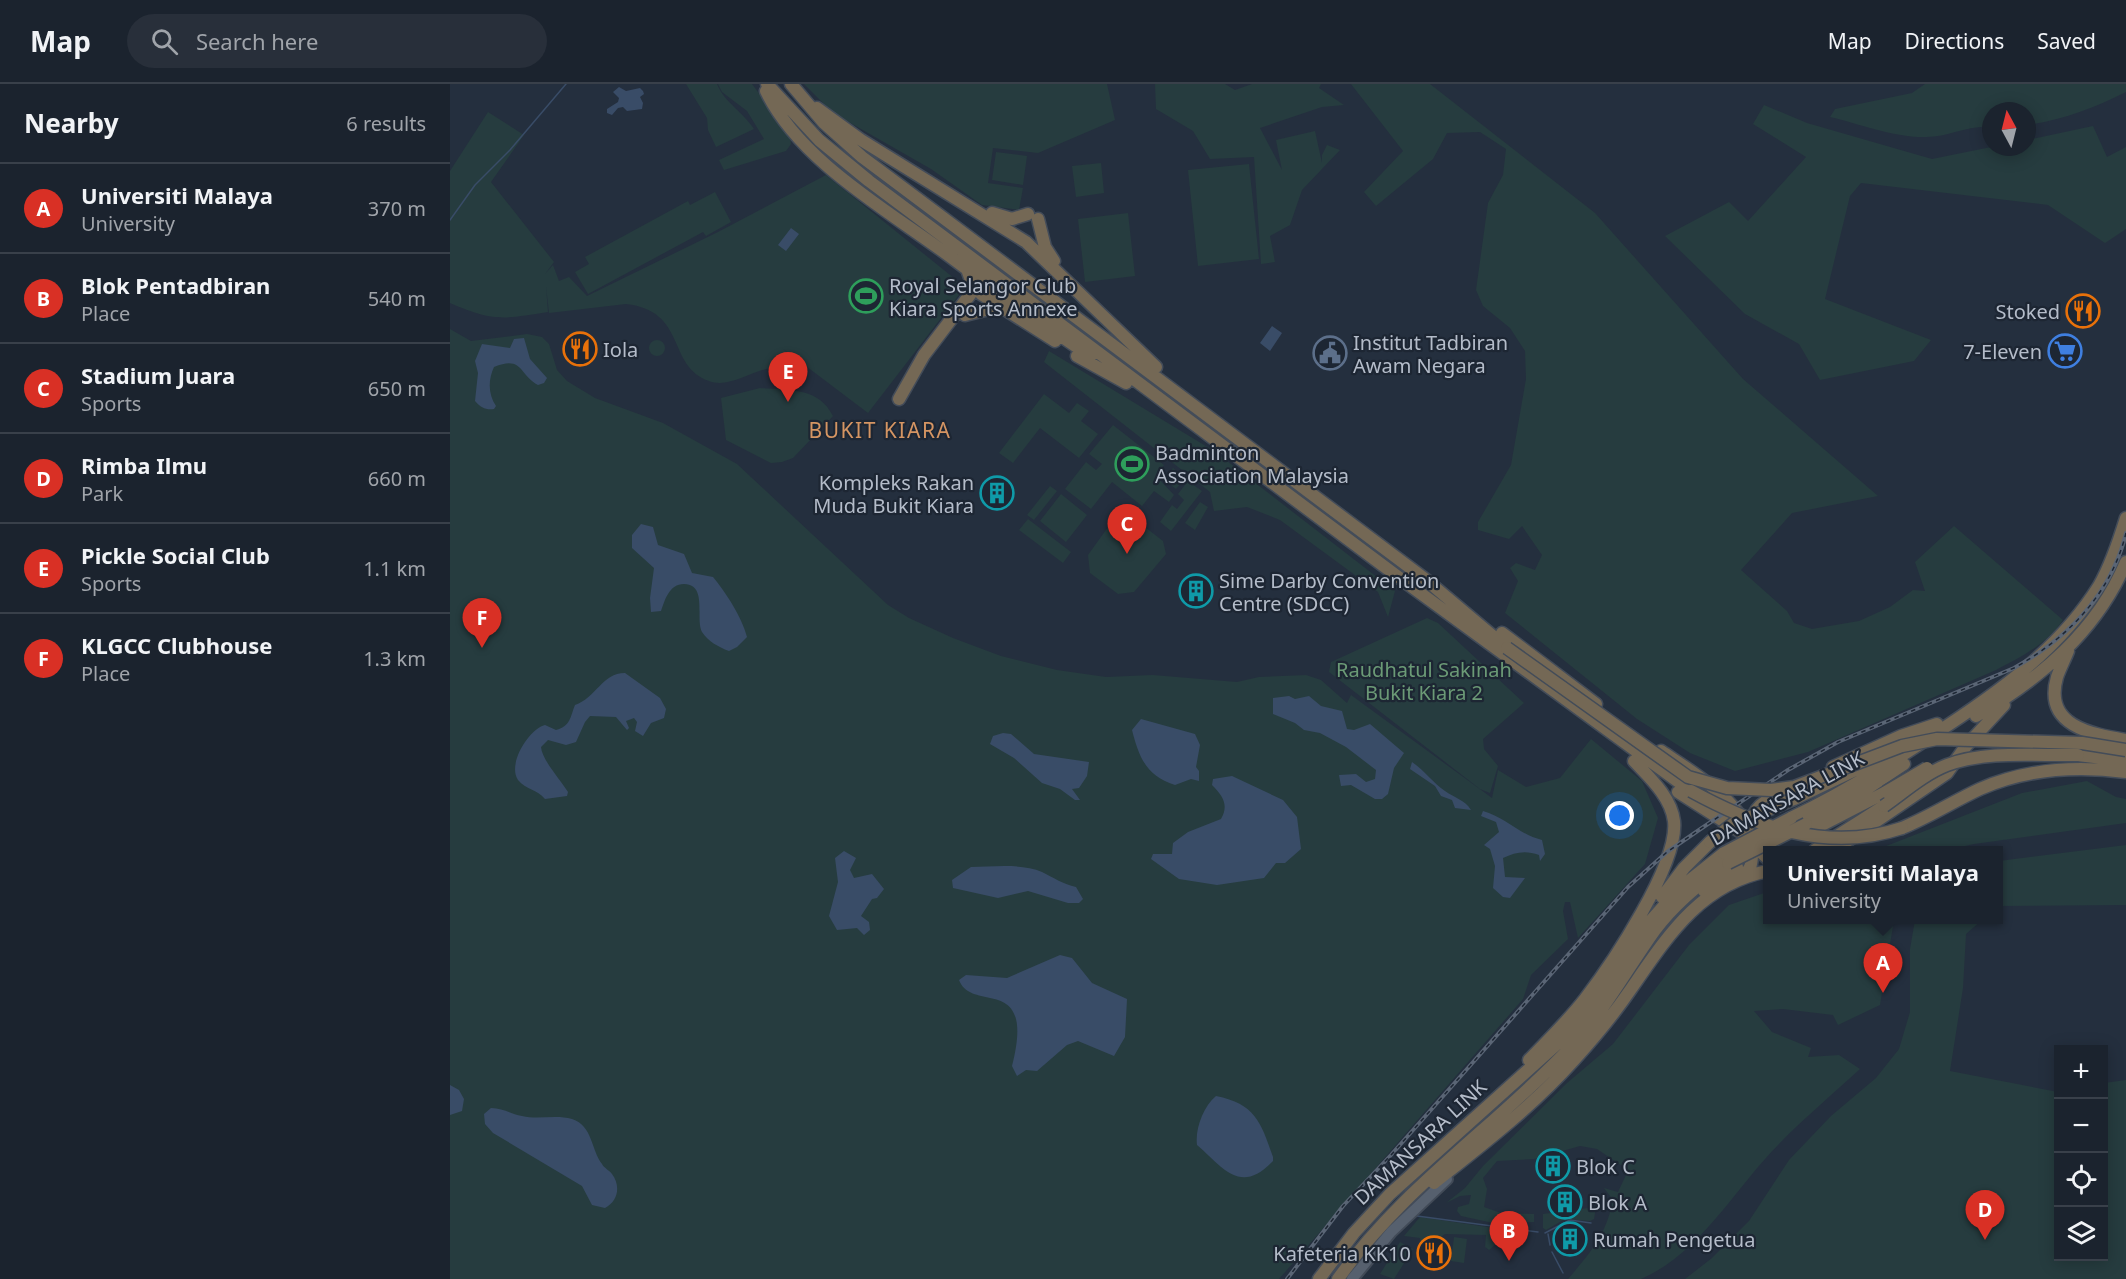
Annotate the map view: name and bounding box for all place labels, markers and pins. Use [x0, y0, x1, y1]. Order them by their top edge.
place label: Royal Selangor Club Kiara Sports Annexe [889, 272, 1078, 322]
sports icon: Royal Selangor Club Kiara Sports Annexe [848, 278, 884, 314]
restaurant icon: Stoked [2065, 293, 2101, 329]
place label: Stoked [1995, 298, 2060, 325]
place label: Institut Tadbiran Awam Negara [1353, 329, 1508, 379]
restaurant icon: Iola [562, 331, 598, 367]
supermarket icon: 7-Eleven [2047, 333, 2083, 369]
public building icon: Institut Tadbiran Awam Negara [1312, 335, 1348, 371]
place label: Iola [603, 336, 638, 363]
place label: 7-Eleven [1963, 338, 2042, 365]
pin: E [768, 352, 808, 402]
place label: Badminton Association Malaysia [1155, 439, 1349, 489]
sports icon: Badminton Association Malaysia [1114, 446, 1150, 482]
place label: Kompleks Rakan Muda Bukit Kiara [813, 469, 974, 519]
building icon: Kompleks Rakan Muda Bukit Kiara [979, 475, 1015, 511]
pin: C [1108, 504, 1146, 554]
place label: Sime Darby Convention Centre (SDCC) [1219, 567, 1439, 617]
building icon: Sime Darby Convention Centre (SDCC) [1178, 573, 1214, 609]
pin: F [462, 598, 501, 648]
pin: A [1864, 944, 1902, 993]
building icon: Blok C [1535, 1148, 1571, 1184]
place label: Blok C [1576, 1153, 1635, 1180]
building icon: Blok A [1547, 1184, 1583, 1220]
place label: Blok A [1588, 1189, 1647, 1216]
pin: D [1966, 1190, 2005, 1240]
pin: B [1490, 1212, 1528, 1261]
building icon: Rumah Pengetua [1552, 1221, 1588, 1257]
place label: Rumah Pengetua [1593, 1226, 1755, 1253]
restaurant icon: Kafeteria KK10 [1416, 1235, 1452, 1271]
place label: Kafeteria KK10 [1273, 1240, 1411, 1267]

